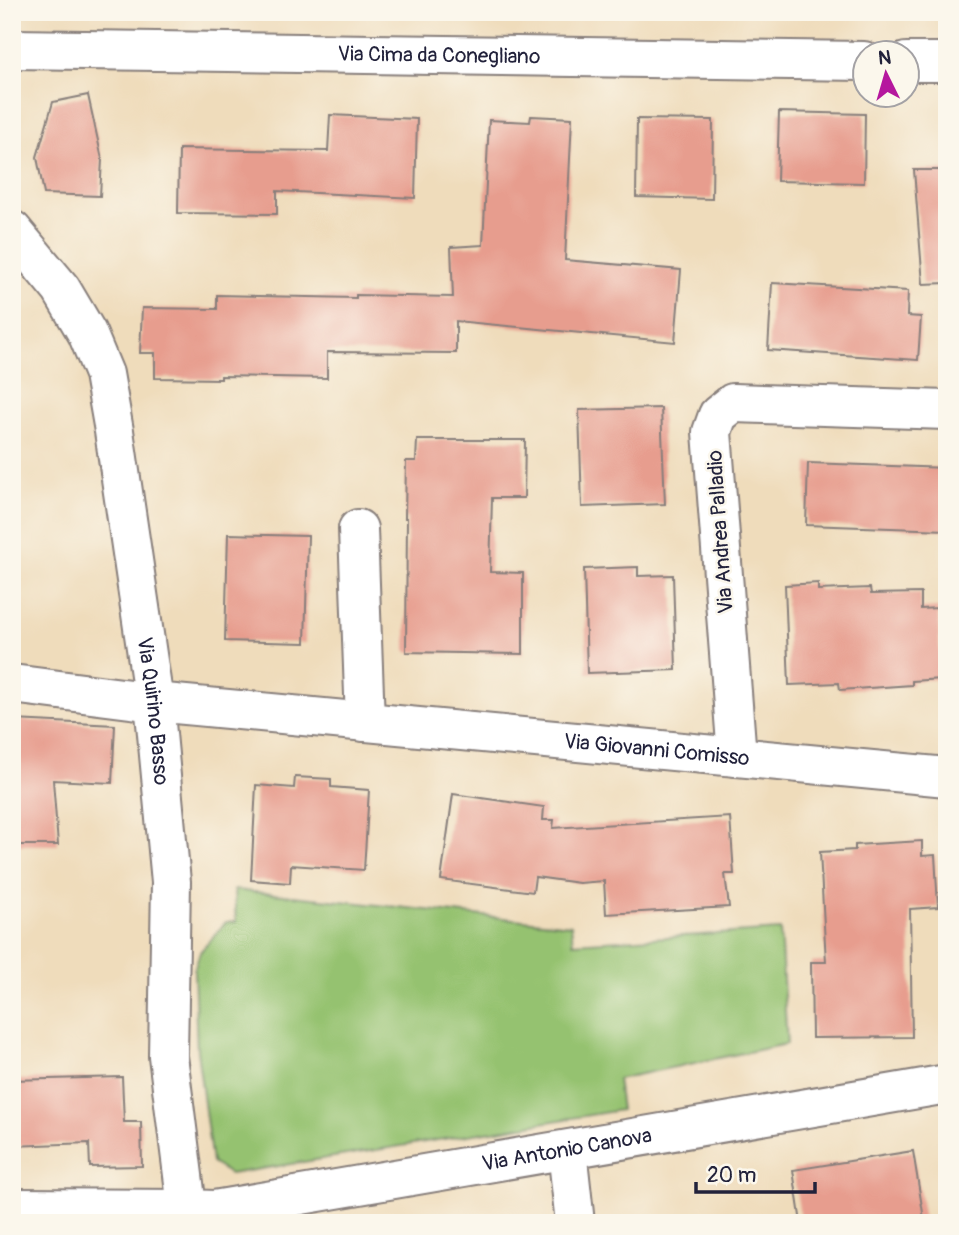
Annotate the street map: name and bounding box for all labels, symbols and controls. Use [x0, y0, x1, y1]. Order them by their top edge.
north arrow [850, 38, 920, 108]
street label: Via Cima da Conegliano [337, 41, 541, 70]
text: N [877, 46, 892, 71]
street label: Via Andrea Palladio [701, 449, 740, 615]
street label: Via Quirino Basso [131, 635, 175, 786]
street label: Via Giovanni Comisso [563, 728, 751, 772]
street label: Via Antonio Canova [480, 1122, 654, 1178]
scale bar [696, 1151, 816, 1195]
text: 20 m [707, 1162, 756, 1189]

